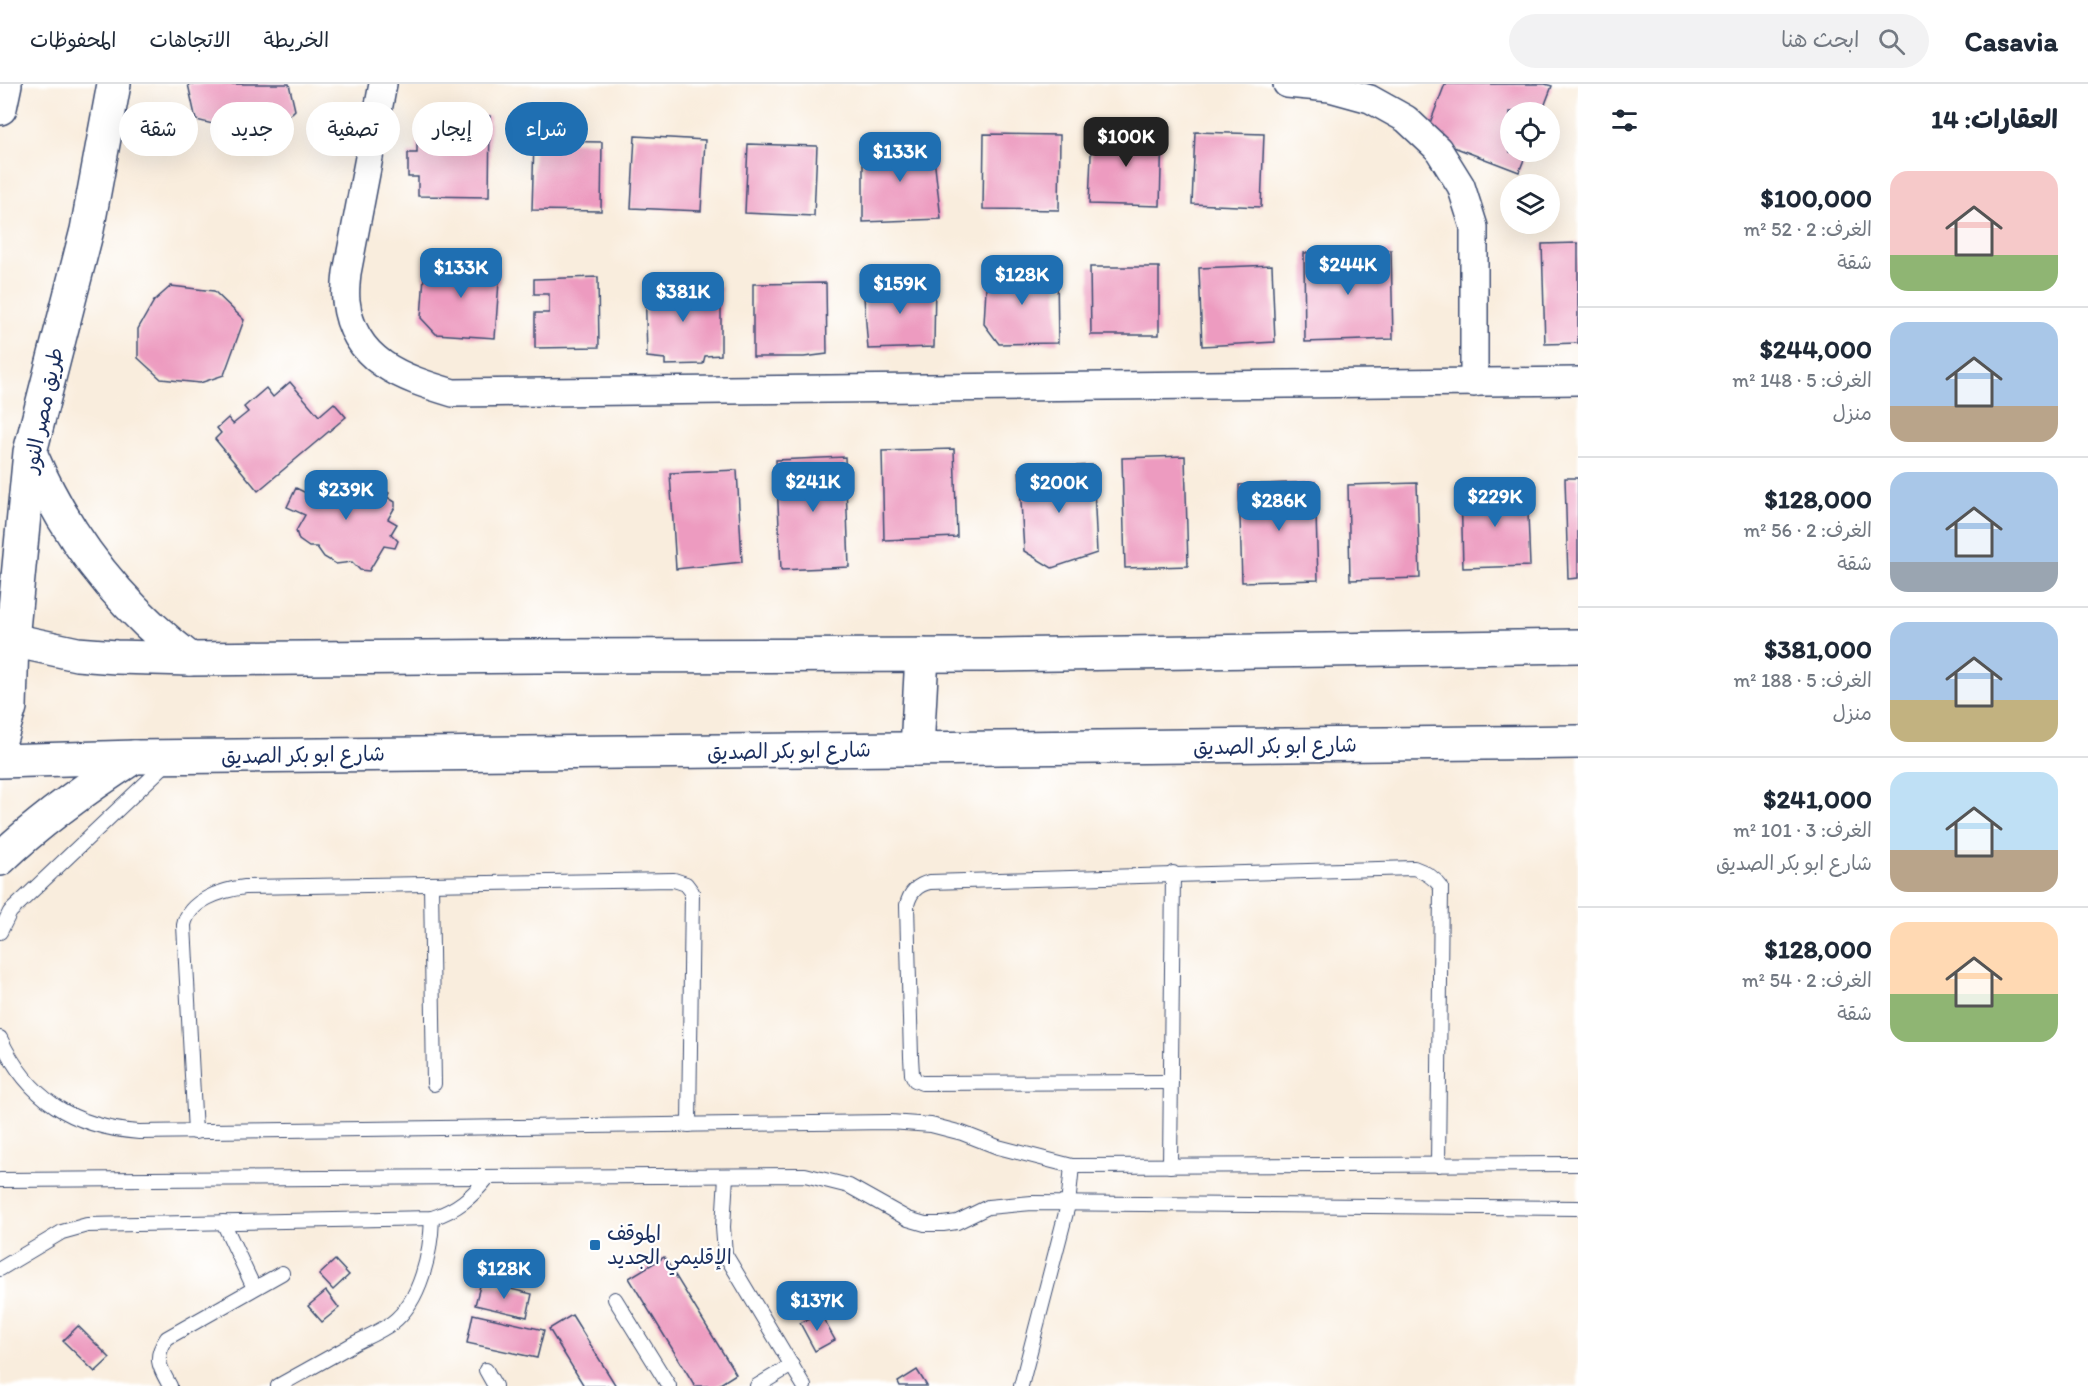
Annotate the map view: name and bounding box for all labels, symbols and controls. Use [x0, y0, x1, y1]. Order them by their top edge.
search box [1509, 14, 1929, 68]
text: Casavia [1965, 24, 2058, 58]
icon: search [1875, 25, 1908, 58]
text: ابحث هنا [1781, 26, 1860, 53]
text: المحفوظات [30, 27, 116, 52]
text: الاتجاهات [149, 27, 231, 52]
text: الخريطة [264, 27, 329, 52]
chip: شقة [119, 102, 198, 156]
chip: جديد [210, 102, 294, 156]
chip: تصفية [306, 102, 400, 156]
chip: إيجار [412, 102, 493, 156]
chip: شراء [505, 102, 588, 156]
map controls [1500, 102, 1560, 234]
button: locate [1500, 102, 1560, 162]
text: العقارات: 14 [1931, 103, 2058, 135]
icon: filters [1608, 104, 1641, 137]
pin: $100K [1084, 117, 1168, 168]
text: $100K [1098, 124, 1154, 148]
pin: $133K [858, 132, 942, 183]
text: $133K [873, 139, 927, 163]
button: layers [1500, 174, 1560, 234]
text: $100,000 [1761, 182, 1872, 214]
icon: home [1938, 195, 2010, 267]
text: الغرف: 2 · 52 m² [1744, 217, 1872, 241]
pin: $244K [1306, 245, 1390, 296]
pin: $133K [419, 248, 503, 299]
text: شقة [1837, 250, 1872, 274]
text: $244K [1319, 252, 1377, 276]
text: $133K [434, 255, 488, 279]
pin: $128K [980, 255, 1064, 306]
text: $128K [995, 262, 1049, 286]
pin: $159K [858, 264, 942, 315]
text: $159K [873, 271, 927, 295]
pin: $381K [641, 272, 725, 323]
text: $381K [656, 279, 710, 303]
text: $244,000 [1760, 333, 1872, 365]
street label: طريق مصر النور [17, 345, 70, 477]
icon: home [1938, 346, 2010, 418]
text: الغرف: 5 · 148 m² [1732, 368, 1872, 392]
text: منزل [1833, 401, 1872, 425]
pin: $241K [771, 462, 855, 513]
pin: $200K [1017, 463, 1101, 514]
text: $241K [786, 469, 840, 493]
pin: $239K [304, 470, 388, 521]
text: $200K [1030, 470, 1088, 494]
text: $239K [319, 477, 373, 501]
pin: $229K [1453, 477, 1537, 528]
pin: $286K [1237, 481, 1321, 532]
text: $128,000 [1765, 483, 1872, 515]
text: $229K [1468, 484, 1522, 508]
text: $286K [1252, 488, 1306, 512]
icon: home [1938, 496, 2010, 568]
text: الغرف: 2 · 56 m² [1743, 518, 1872, 542]
text: شقة [1837, 551, 1872, 575]
text: $381,000 [1764, 633, 1872, 665]
icon: home [1938, 646, 2010, 718]
text: الغرف: 5 · 188 m² [1733, 668, 1872, 692]
text: منزل [1833, 701, 1872, 725]
street label: شارع ابو بكر الصديق [1193, 732, 1357, 762]
street label: شارع ابو بكر الصديق [707, 737, 871, 767]
street label: شارع ابو بكر الصديق [221, 741, 385, 771]
text: $241,000 [1763, 783, 1872, 815]
icon: home [1938, 796, 2010, 868]
text: الغرف: 3 · 101 m² [1733, 818, 1872, 842]
text: شارع ابو بكر الصديق [1716, 851, 1872, 875]
text: $128,000 [1765, 933, 1872, 965]
icon: home [1938, 946, 2010, 1018]
text: الغرف: 2 · 54 m² [1742, 968, 1872, 992]
text: شقة [1837, 1001, 1872, 1025]
place label: الموقف الإقليمي الجديد [607, 1220, 732, 1276]
marker: الموقف الإقليمي الجديد [588, 1238, 602, 1252]
pin: $128K [462, 1249, 546, 1300]
text: $128K [477, 1256, 531, 1280]
pin: $137K [775, 1281, 859, 1332]
text: $137K [790, 1288, 844, 1312]

